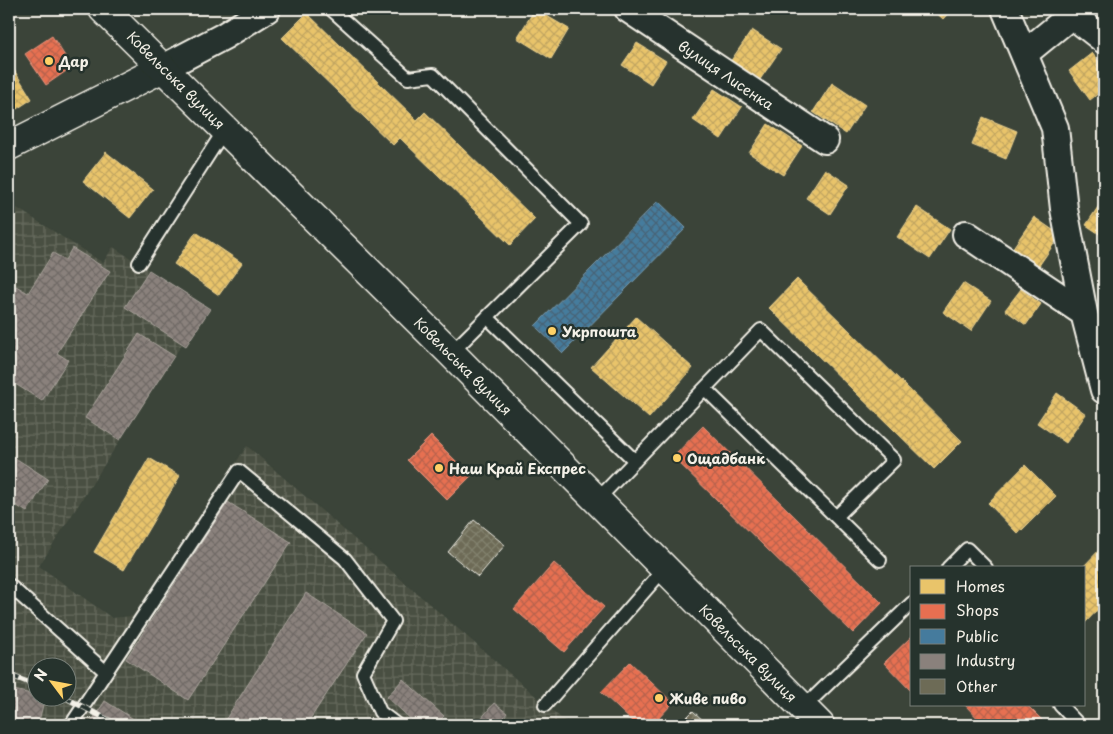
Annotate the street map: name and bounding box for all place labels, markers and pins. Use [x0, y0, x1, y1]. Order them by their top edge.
place label: Дар [58, 51, 89, 72]
marker: Дар [43, 55, 55, 67]
place label: Укрпошта [561, 321, 637, 342]
marker: Укрпошта [546, 325, 558, 337]
place label: Ощадбанк [687, 448, 765, 469]
marker: Ощадбанк [671, 452, 683, 464]
place label: Наш Край Експрес [449, 458, 586, 479]
marker: Наш Край Експрес [433, 462, 445, 474]
place label: Живе пиво [669, 688, 746, 709]
marker: Живе пиво [653, 692, 665, 704]

